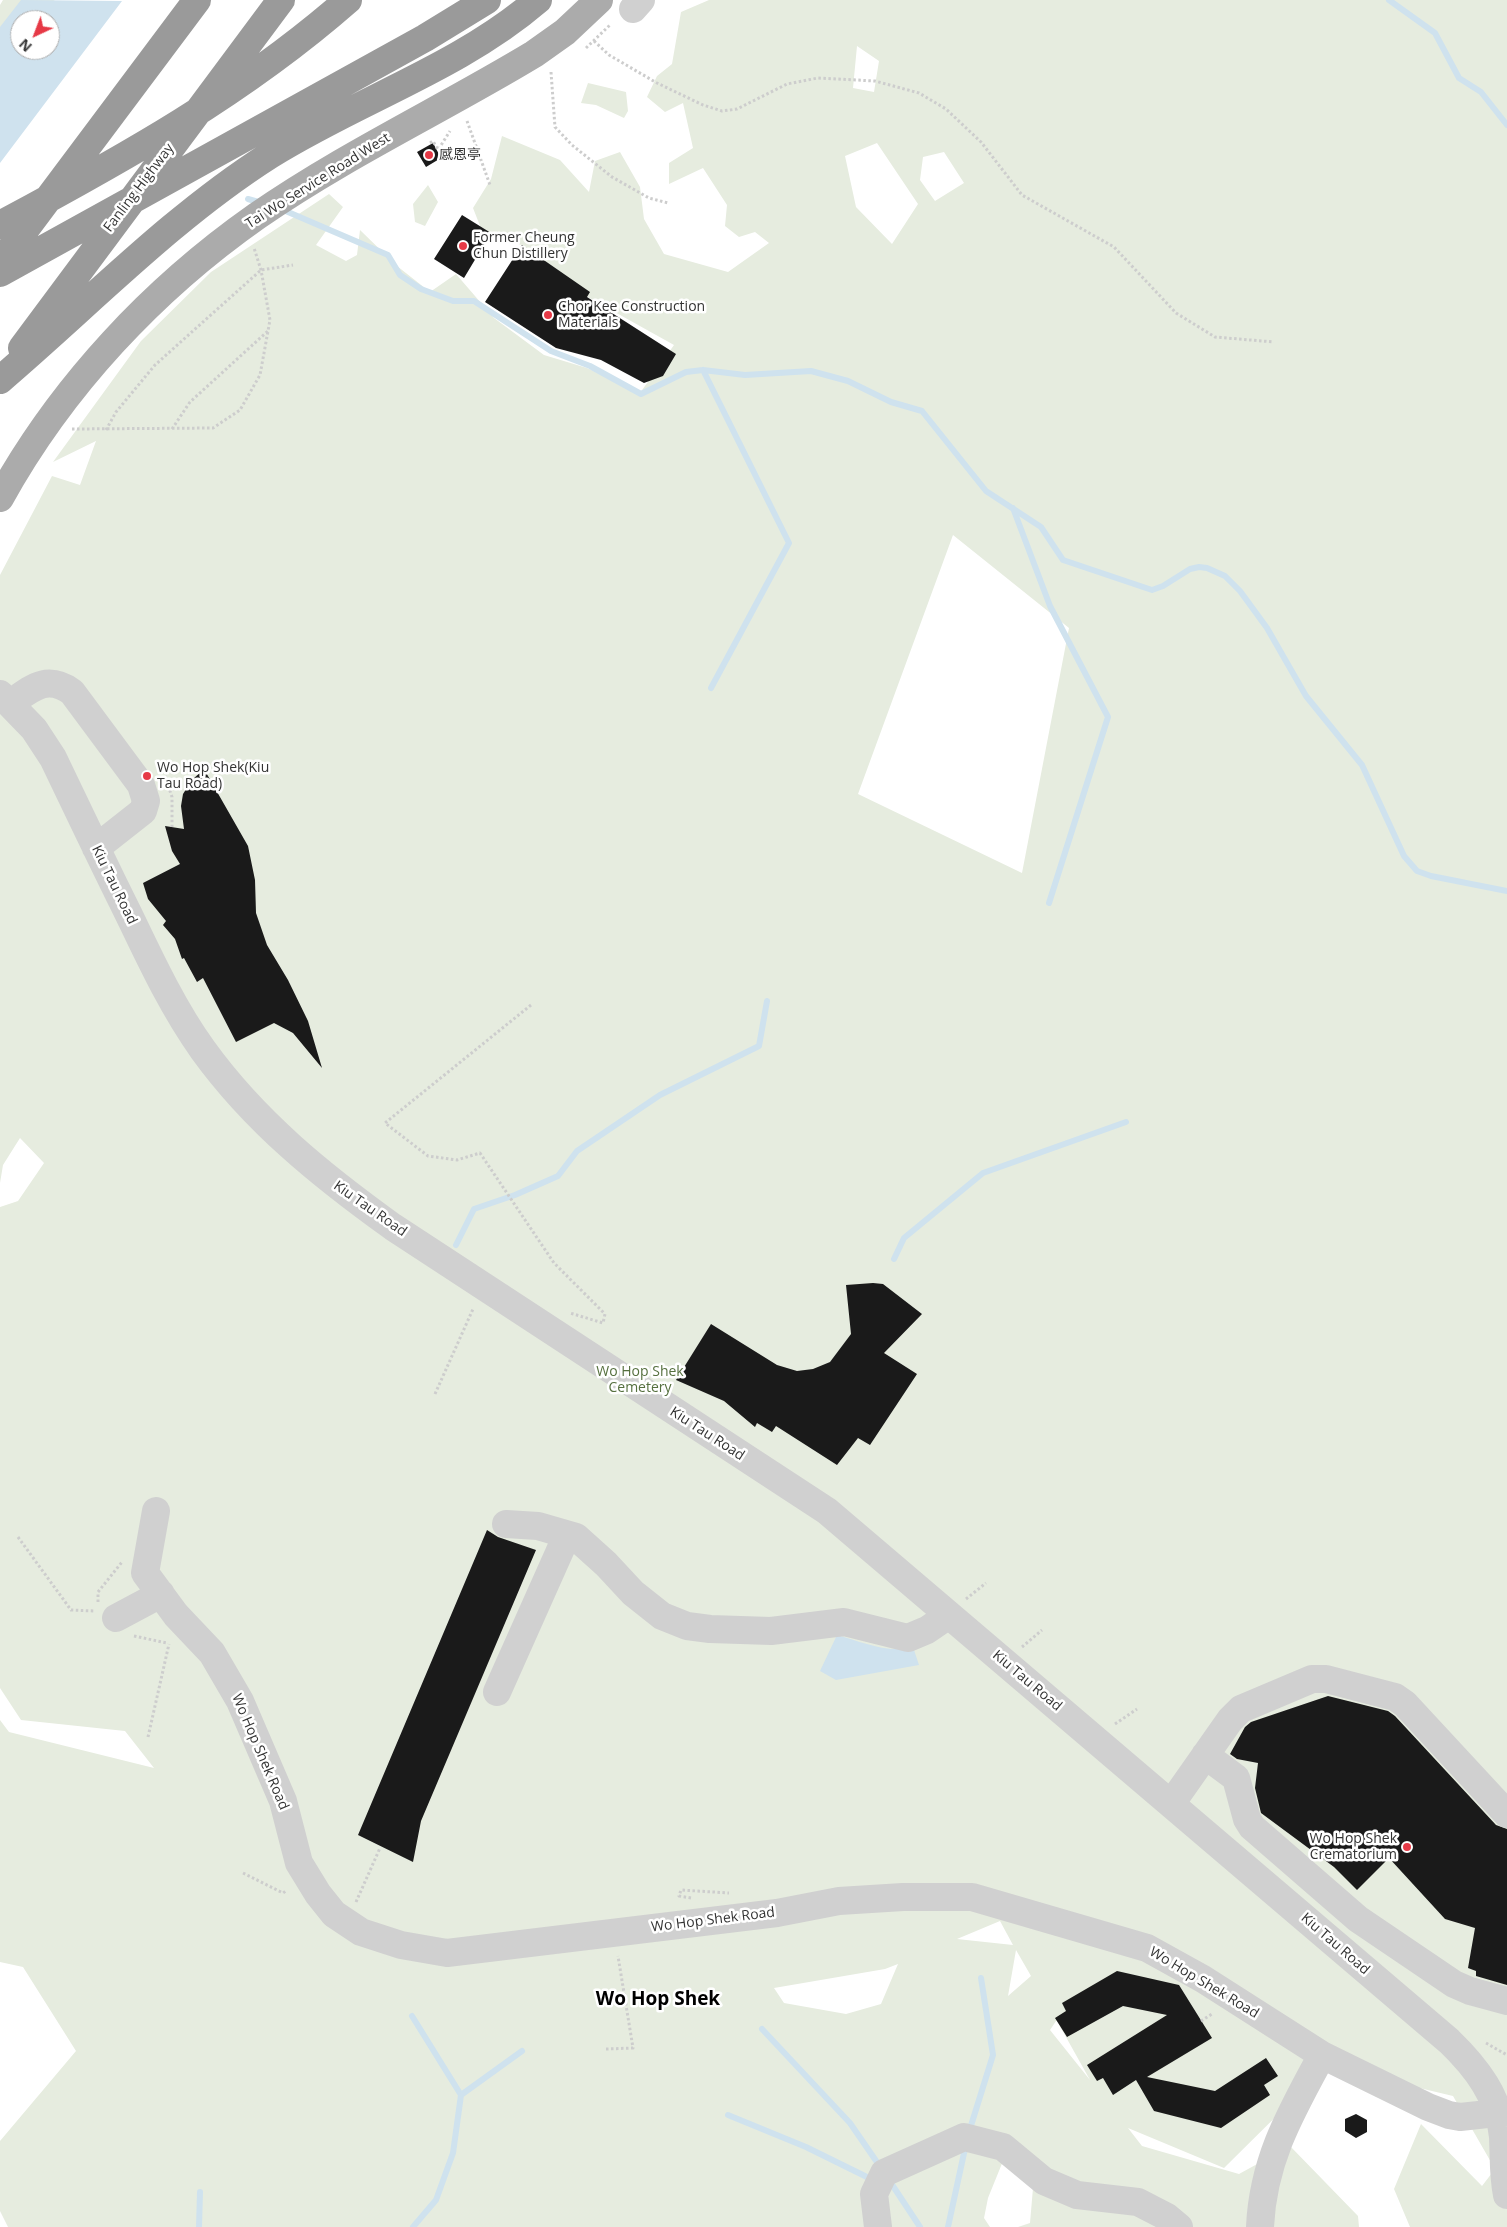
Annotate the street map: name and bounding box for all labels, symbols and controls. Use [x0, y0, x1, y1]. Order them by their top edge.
north arrow [10, 10, 60, 60]
text: N [14, 35, 36, 56]
street label: Tai Wo Service Road West [243, 130, 393, 232]
street label: Fanling Highway [100, 141, 178, 235]
place label: 感恩亭 [439, 147, 481, 163]
marker: 感恩亭 [423, 149, 435, 161]
place label: Former Cheung Chun Distillery [473, 230, 575, 262]
marker: Former Cheung Chun Distillery [457, 240, 469, 252]
place label: Chor Kee Construction Materials [558, 299, 705, 332]
marker: Chor Kee Construction Materials [542, 309, 554, 321]
place label: Wo Hop Shek(Kiu Tau Road) [157, 760, 269, 792]
marker: Wo Hop Shek(Kiu Tau Road) [141, 770, 153, 782]
street label: Kiu Tau Road [88, 843, 140, 927]
street label: Kiu Tau Road [330, 1178, 410, 1240]
park label: Wo Hop Shek Cemetery [596, 1364, 684, 1396]
street label: Kiu Tau Road [667, 1404, 747, 1464]
street label: Kiu Tau Road [989, 1647, 1065, 1715]
street label: Wo Hop Shek Road [228, 1691, 292, 1813]
place label: Wo Hop Shek Crematorium [1310, 1831, 1397, 1864]
marker: Wo Hop Shek Crematorium [1401, 1841, 1413, 1853]
street label: Wo Hop Shek Road [650, 1904, 776, 1936]
street label: Kiu Tau Road [1297, 1910, 1373, 1978]
street label: Wo Hop Shek Road [1146, 1944, 1262, 2022]
district label: Wo Hop Shek [596, 1989, 720, 2011]

